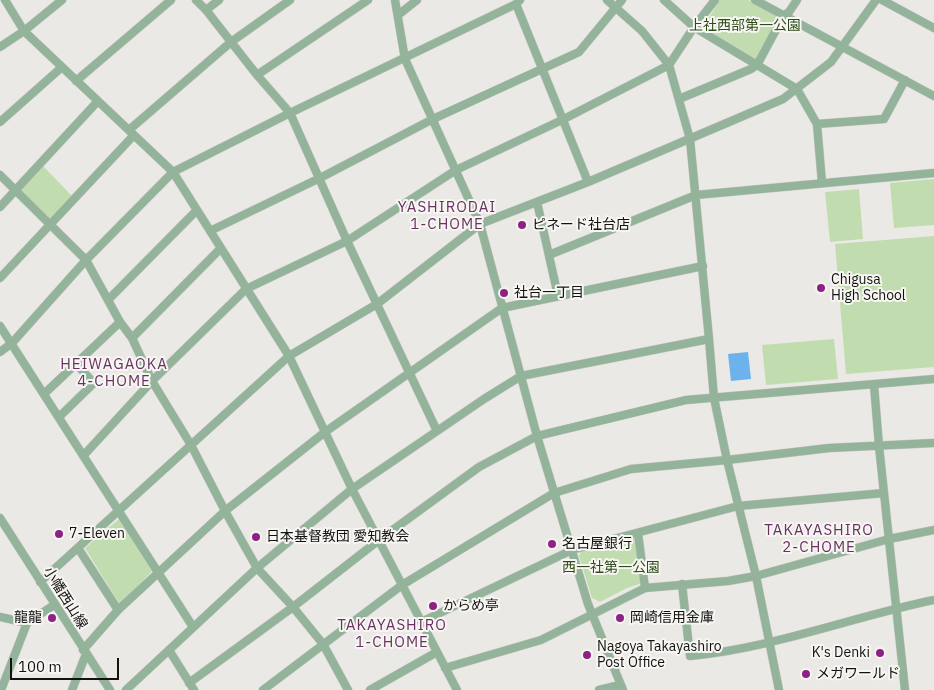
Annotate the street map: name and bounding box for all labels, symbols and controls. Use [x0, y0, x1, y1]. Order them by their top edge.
park label: 上社西部第一公園 [689, 18, 801, 34]
district label: YASHIRODAI 1-CHOME [396, 199, 498, 234]
place label: ピネード社台店 [532, 217, 630, 233]
marker: ピネード社台店 [516, 219, 528, 231]
place label: Chigusa High School [831, 272, 906, 304]
marker: Chigusa High School [815, 282, 827, 294]
place label: 社台一丁目 [514, 285, 584, 301]
marker: 社台一丁目 [498, 287, 510, 299]
district label: HEIWAGAOKA 4-CHOME [59, 356, 169, 391]
district label: TAKAYASHIRO 2-CHOME [763, 522, 875, 557]
place label: 7-Eleven [69, 526, 125, 542]
marker: 7-Eleven [53, 528, 65, 540]
place label: 日本基督教団 愛知教会 [266, 529, 409, 545]
marker: 日本基督教団 愛知教会 [250, 531, 262, 543]
place label: 名古屋銀行 [562, 536, 632, 552]
marker: 名古屋銀行 [546, 538, 558, 550]
park label: 西一社第一公園 [562, 560, 660, 576]
street label: 小幡西山線 [39, 564, 91, 632]
place label: からめ亭 [443, 598, 499, 614]
marker: からめ亭 [427, 600, 439, 612]
place label: 龍龍 [14, 610, 42, 626]
place label: 岡崎信用金庫 [630, 610, 714, 626]
marker: 龍龍 [46, 612, 58, 624]
marker: 岡崎信用金庫 [614, 612, 626, 624]
district label: TAKAYASHIRO 1-CHOME [336, 617, 448, 652]
place label: Nagoya Takayashiro Post Office [597, 639, 722, 672]
place label: K's Denki [812, 645, 870, 661]
marker: K's Denki [874, 647, 886, 659]
scale bar [12, 648, 121, 680]
marker: Nagoya Takayashiro Post Office [581, 649, 593, 661]
text: 100 m [18, 657, 62, 676]
place label: メガワールド [816, 666, 900, 682]
marker: メガワールド [800, 668, 812, 680]

